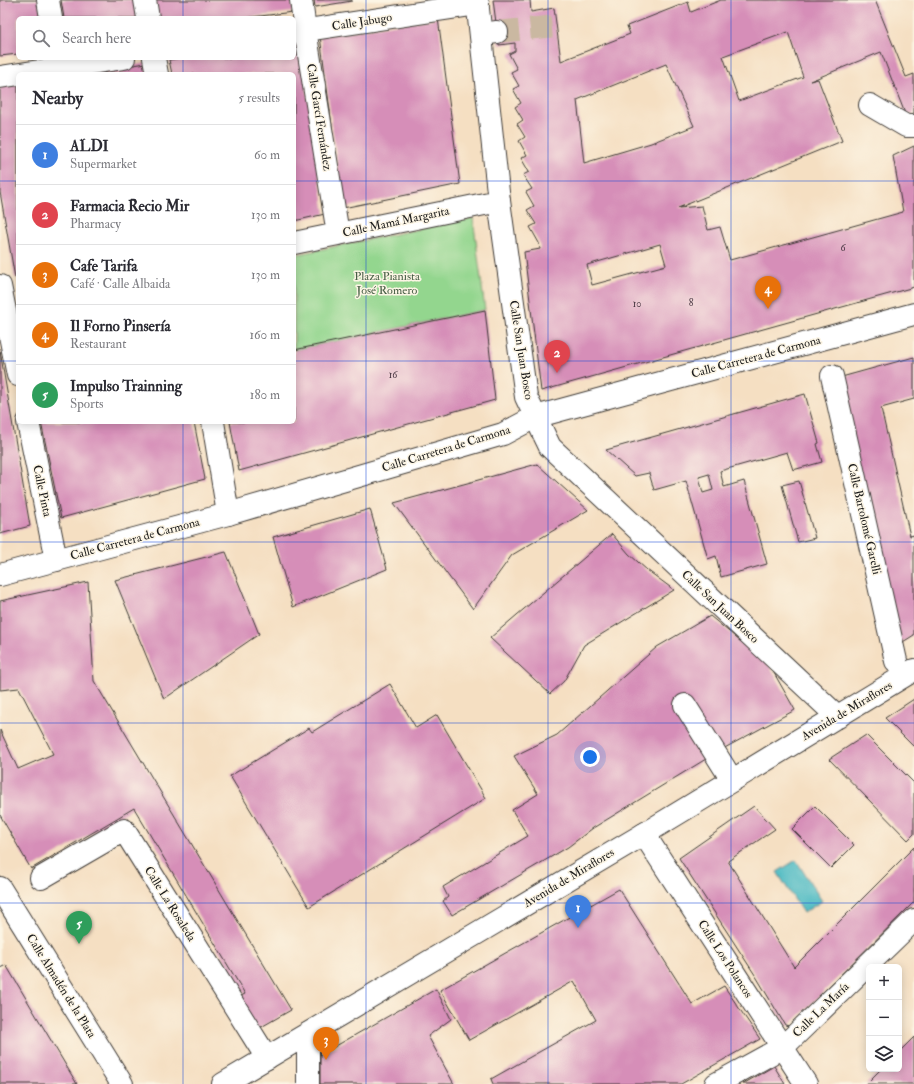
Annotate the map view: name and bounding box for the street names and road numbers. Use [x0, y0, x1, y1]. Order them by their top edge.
street label: Calle Jabugo [331, 10, 393, 34]
street label: Calle Garcí Fernández [303, 62, 335, 172]
street label: Calle Mamá Margarita [341, 203, 452, 241]
street label: Calle San Juan Bosco [506, 299, 536, 401]
street label: Calle Carretera de Carmona [690, 332, 823, 382]
street label: Calle Carretera de Carmona [380, 422, 513, 476]
street label: Calle Bartolomé Garelli [844, 462, 884, 576]
street label: Calle Pinta [29, 464, 55, 519]
street label: Calle Carretera de Carmona [69, 514, 202, 564]
street label: Calle San Juan Bosco [678, 567, 762, 647]
street label: Avenida de Miraflores [798, 678, 895, 745]
street label: Avenida de Miraflores [520, 845, 617, 912]
street label: Calle La Rosaleda [141, 864, 200, 945]
street label: Calle Los Polancos [694, 917, 756, 1001]
street label: Calle Almadén de la Plata [23, 931, 100, 1042]
street label: Calle La María [790, 979, 853, 1041]

